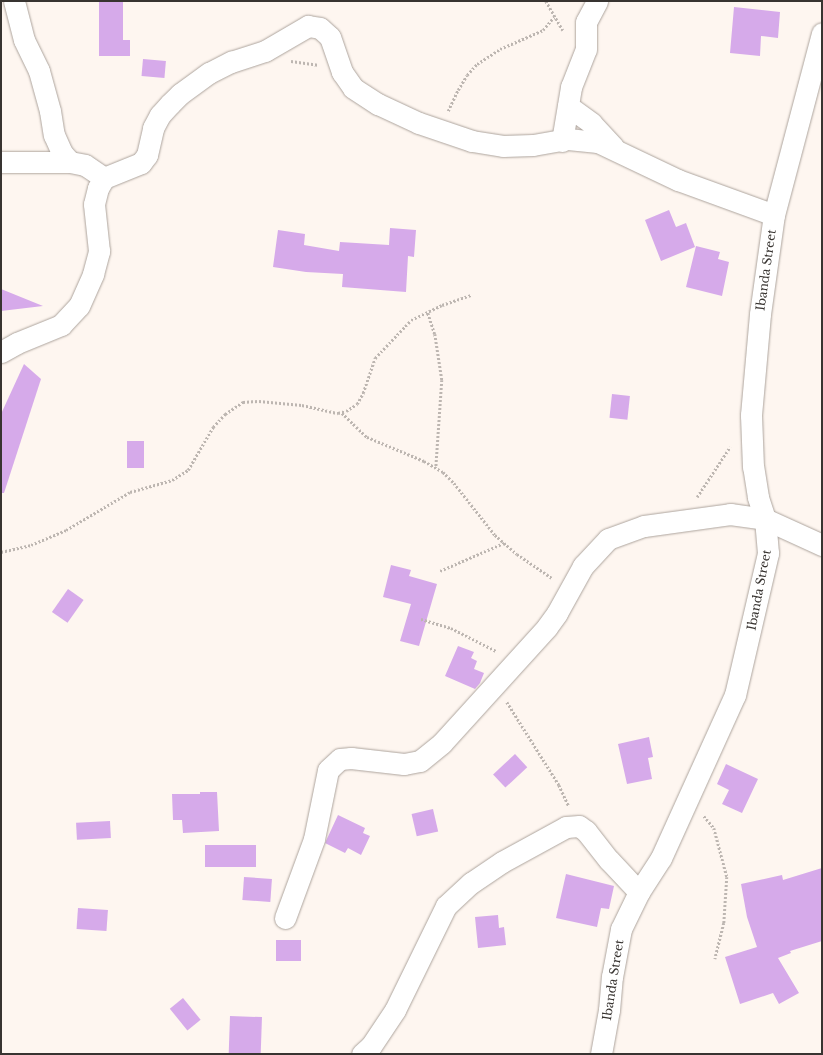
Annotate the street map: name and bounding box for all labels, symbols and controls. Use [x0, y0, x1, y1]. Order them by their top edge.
street label: Ibanda Street [753, 228, 779, 312]
street label: Ibanda Street [744, 548, 774, 632]
street label: Ibanda Street [599, 938, 627, 1022]

